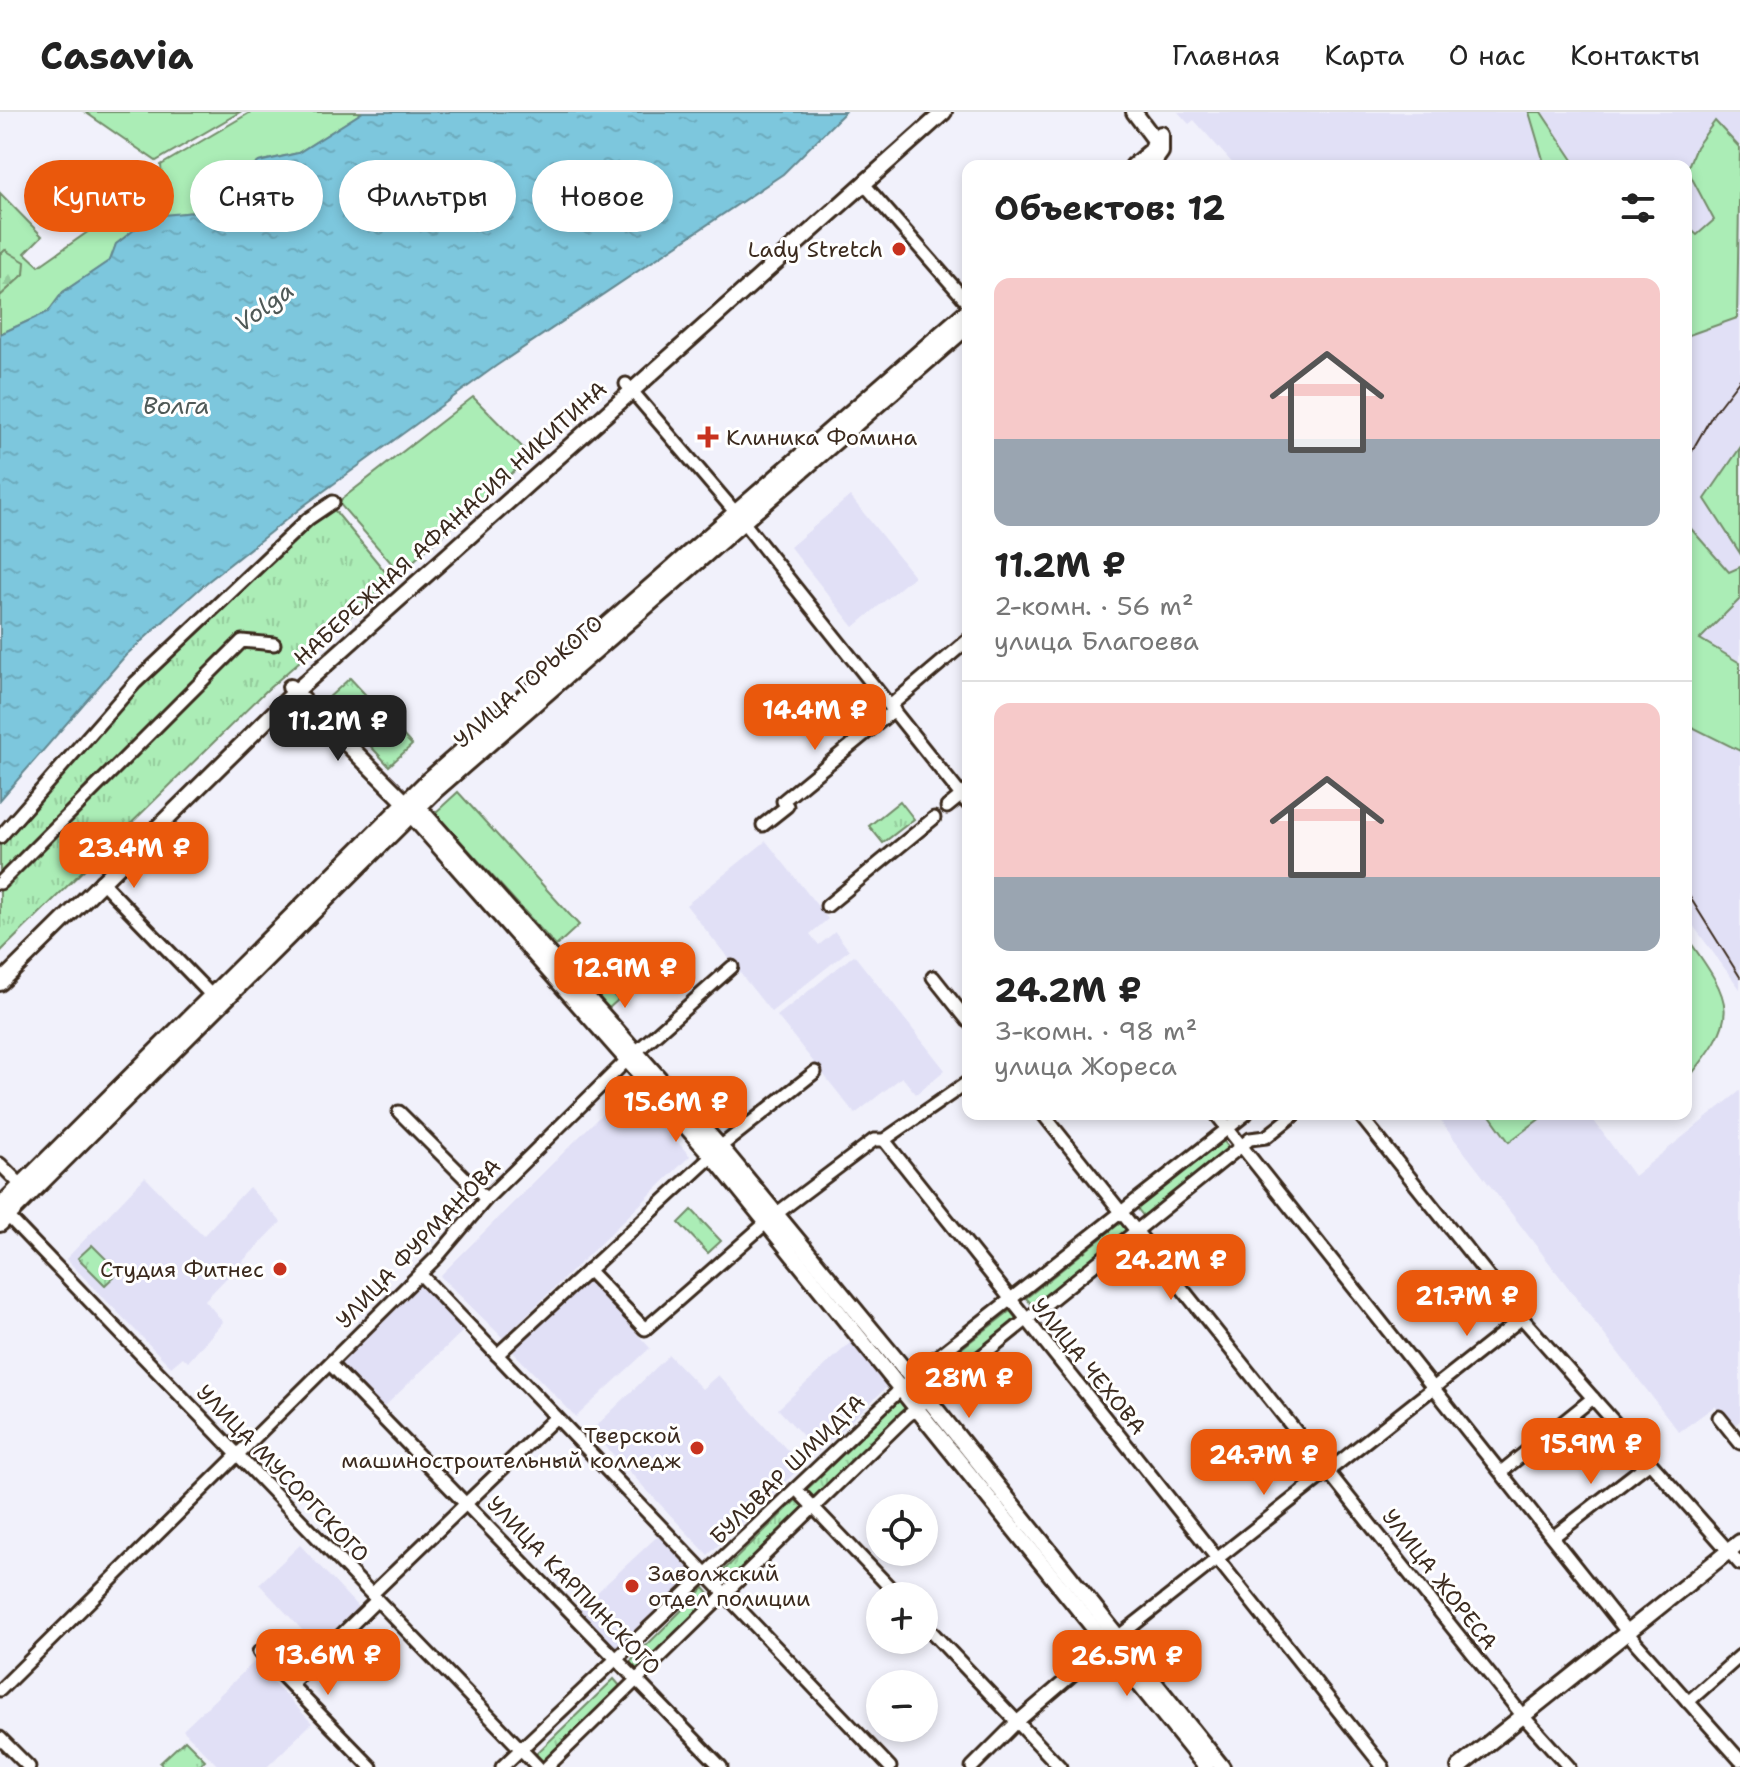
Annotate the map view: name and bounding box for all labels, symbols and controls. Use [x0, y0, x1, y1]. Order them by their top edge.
text: Casavia [40, 30, 193, 81]
text: Главная [1172, 36, 1280, 74]
text: Карта [1324, 36, 1404, 74]
text: О нас [1448, 36, 1526, 74]
text: Контакты [1570, 36, 1700, 74]
chip: Купить [24, 160, 174, 232]
chip: Снять [190, 160, 323, 232]
chip: Фильтры [339, 160, 516, 232]
chip: Новое [532, 160, 673, 232]
text: Объектов: 12 [994, 185, 1225, 231]
icon: filters [1616, 186, 1660, 230]
place label: Lady Stretch [748, 235, 883, 264]
marker: Lady Stretch [890, 240, 908, 258]
water label: Volga [228, 275, 300, 339]
icon: home [1255, 330, 1399, 474]
street label: НАБЕРЕЖНАЯ АФАНАСИЯ НИКИТИНА [288, 375, 613, 672]
water label: Волга [143, 390, 209, 422]
place label: Клиника Фомина [726, 423, 917, 452]
marker: Клиника Фомина [697, 426, 719, 448]
text: 11.2M ₽ [994, 542, 1126, 588]
text: 2-комн. · 56 m² [994, 588, 1194, 623]
street label: УЛИЦА ГОРЬКОГО [448, 609, 609, 754]
text: улица Благоева [994, 623, 1199, 658]
pin: 14.4M ₽ [741, 684, 889, 752]
text: 14.4M ₽ [762, 692, 868, 727]
pin: 11.2M ₽ [264, 695, 412, 763]
text: 11.2M ₽ [288, 703, 388, 738]
icon: home [1255, 755, 1399, 899]
pin: 23.4M ₽ [60, 822, 208, 890]
text: 23.4M ₽ [77, 830, 191, 865]
pin: 12.9M ₽ [551, 942, 699, 1010]
text: 12.9M ₽ [572, 950, 678, 985]
text: 24.2M ₽ [994, 967, 1142, 1013]
text: 3-комн. · 98 m² [994, 1013, 1197, 1048]
text: улица Жореса [994, 1048, 1177, 1083]
pin: 15.6M ₽ [602, 1076, 750, 1144]
text: 15.6M ₽ [623, 1084, 729, 1119]
street label: УЛИЦА ФУРМАНОВА [330, 1152, 507, 1335]
pin: 24.2M ₽ [1097, 1234, 1245, 1302]
text: 24.2M ₽ [1114, 1242, 1228, 1277]
place label: Студия Фитнес [100, 1255, 264, 1284]
marker: Студия Фитнес [271, 1260, 289, 1278]
pin: 21.7M ₽ [1393, 1270, 1541, 1338]
text: 21.7M ₽ [1415, 1278, 1519, 1313]
street label: УЛИЦА ЧЕХОВА [1024, 1292, 1153, 1441]
pin: 28M ₽ [913, 1352, 1025, 1420]
text: 28M ₽ [924, 1360, 1014, 1395]
street label: УЛИЦА МУСОРГСКОГО [190, 1378, 375, 1569]
street label: БУЛЬВАР ШМИДТА [704, 1388, 871, 1551]
pin: 15.9M ₽ [1517, 1418, 1665, 1486]
place label: Тверской машиностроительный колледж [341, 1421, 682, 1475]
text: 15.9M ₽ [1539, 1426, 1643, 1461]
pin: 24.7M ₽ [1190, 1429, 1338, 1497]
text: 24.7M ₽ [1209, 1437, 1319, 1472]
marker: Тверской машиностроительный колледж [688, 1439, 706, 1457]
street label: УЛИЦА КАРПИНСКОГО [480, 1489, 667, 1681]
map controls [866, 1494, 938, 1742]
button: locate [866, 1494, 938, 1566]
street label: УЛИЦА ЖОРЕСА [1375, 1503, 1504, 1656]
place label: Заволжский отдел полиции [648, 1559, 810, 1613]
marker: Заволжский отдел полиции [623, 1577, 641, 1595]
button: + [866, 1582, 938, 1654]
pin: 13.6M ₽ [254, 1629, 402, 1697]
pin: 26.5M ₽ [1053, 1630, 1201, 1698]
text: 13.6M ₽ [274, 1637, 382, 1672]
text: 26.5M ₽ [1071, 1638, 1183, 1673]
button: − [866, 1670, 938, 1742]

